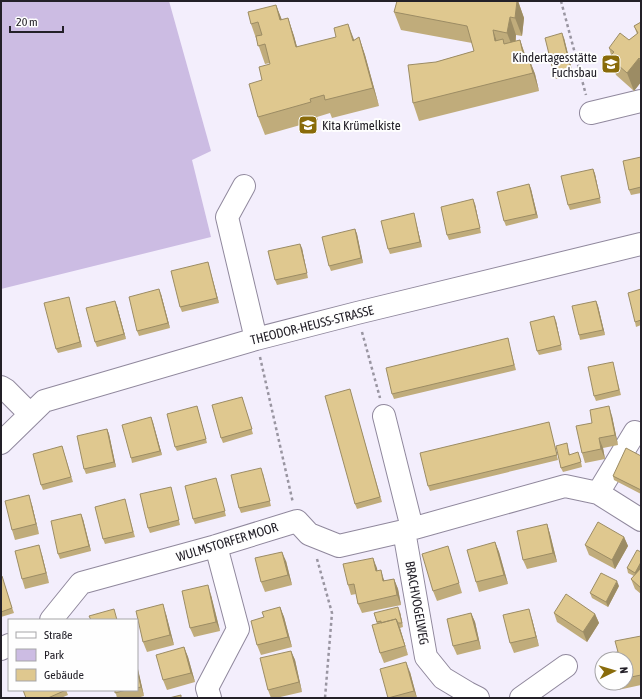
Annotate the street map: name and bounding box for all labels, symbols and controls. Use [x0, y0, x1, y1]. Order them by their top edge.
scale bar [10, 8, 63, 34]
text: 20 m [16, 15, 38, 29]
place label: Kindertagesstätte Fuchsbau [512, 50, 597, 80]
school or university icon: Kindertagesstätte Fuchsbau [600, 53, 622, 75]
school or university icon: Kita Krümelkiste [297, 114, 319, 136]
place label: Kita Krümelkiste [322, 118, 401, 133]
street label: THEODOR-HEUSS-STRASSE [249, 302, 376, 348]
street label: WULMSTORFER MOOR [174, 519, 280, 565]
street label: BRACHVOGELWEG [402, 560, 432, 646]
legend [8, 619, 138, 691]
text: Straße [44, 628, 72, 642]
text: Park [44, 648, 65, 662]
north arrow [594, 651, 634, 691]
text: N [618, 666, 630, 674]
text: Gebäude [44, 668, 84, 682]

